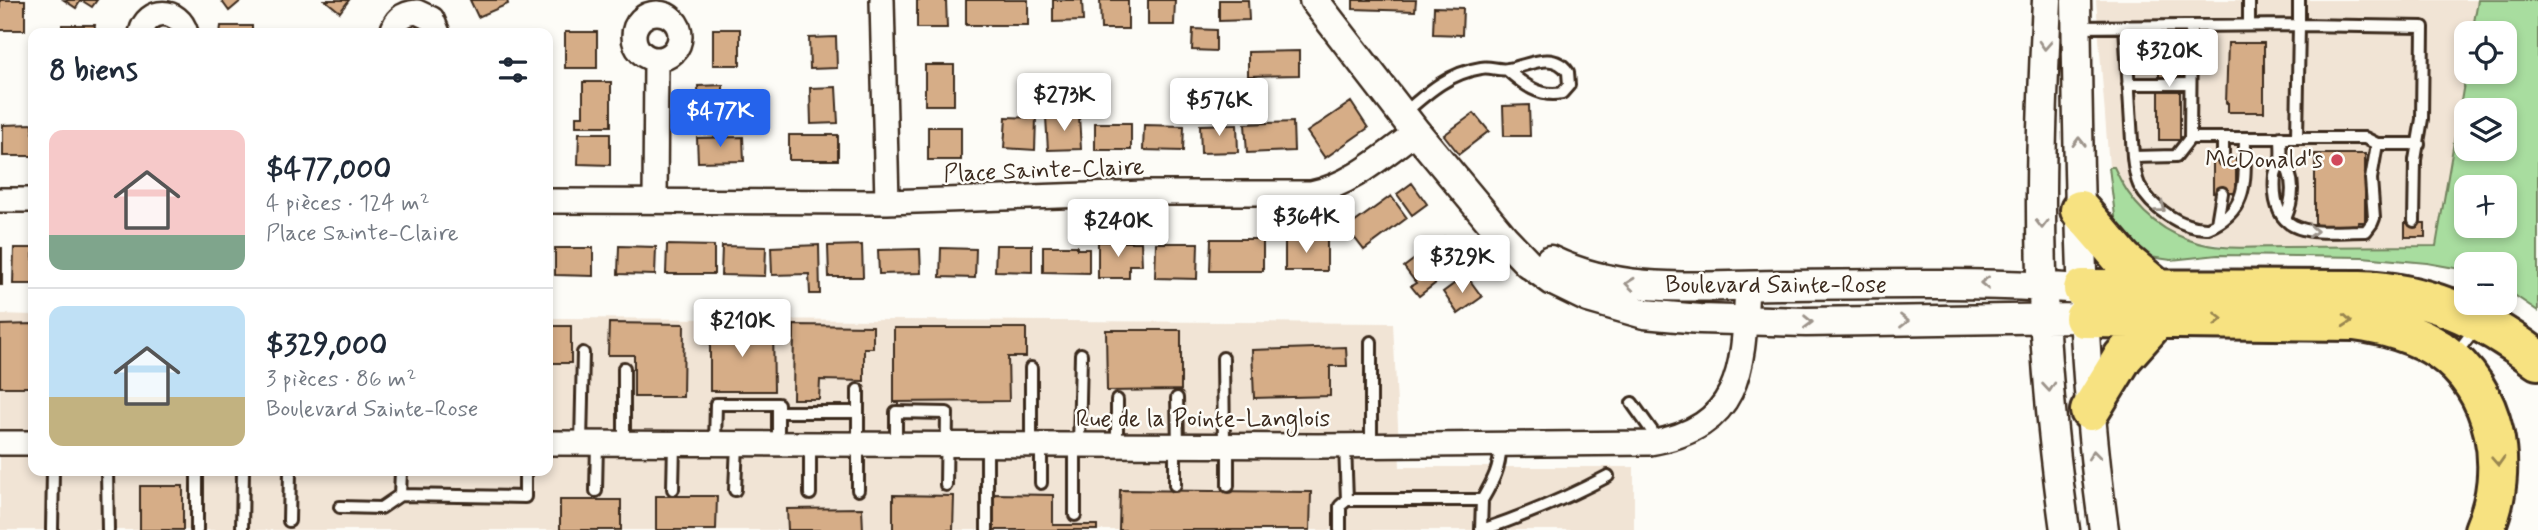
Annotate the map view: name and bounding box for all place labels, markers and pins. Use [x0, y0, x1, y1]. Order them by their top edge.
pin: $320K [2120, 29, 2218, 89]
pin: $273K [1015, 74, 1113, 133]
pin: $576K [1170, 78, 1268, 138]
pin: $477K [671, 90, 769, 149]
place label: McDonald's [2205, 145, 2323, 176]
marker: McDonald's [2329, 152, 2345, 168]
pin: $364K [1257, 196, 1355, 255]
pin: $240K [1069, 200, 1167, 259]
pin: $329K [1413, 236, 1511, 295]
pin: $210K [693, 300, 791, 359]

